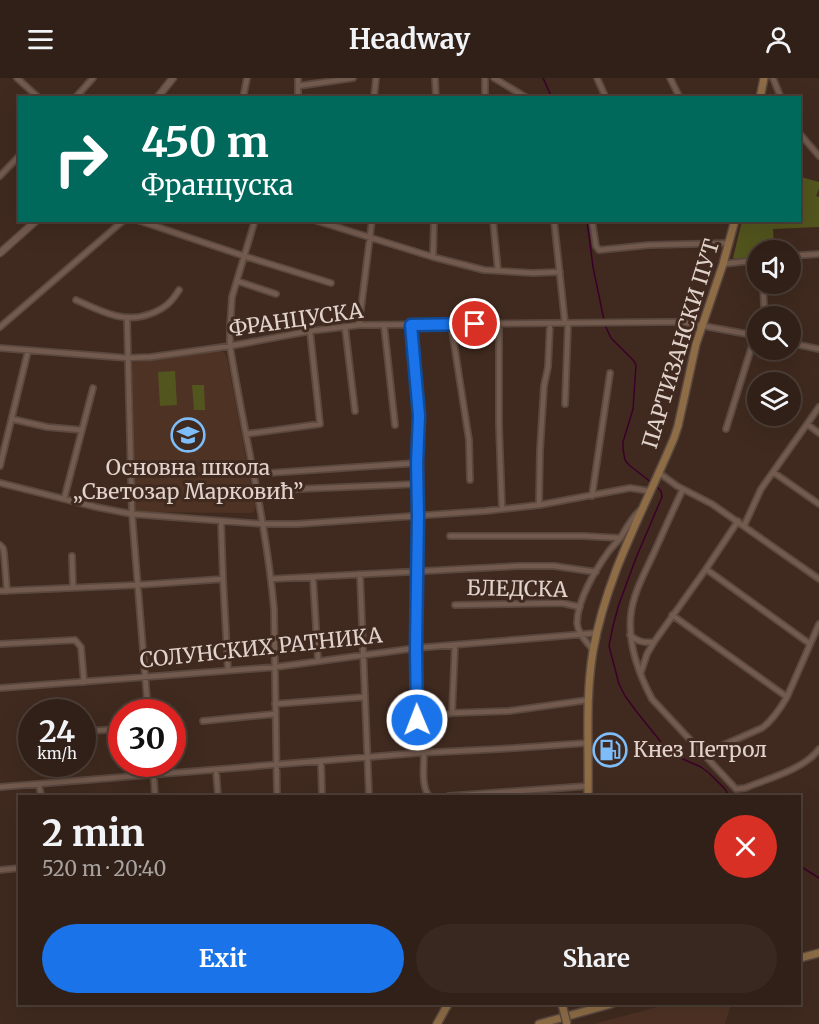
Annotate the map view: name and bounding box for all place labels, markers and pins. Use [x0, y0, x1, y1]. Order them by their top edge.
pin [449, 298, 500, 349]
school or university icon: Основна школа „Светозар Марковић” [170, 417, 206, 453]
place label: Основна школа „Светозар Марковић” [72, 454, 304, 505]
fuel station icon: Кнез Петрол [592, 732, 628, 768]
place label: Кнез Петрол [633, 736, 767, 763]

